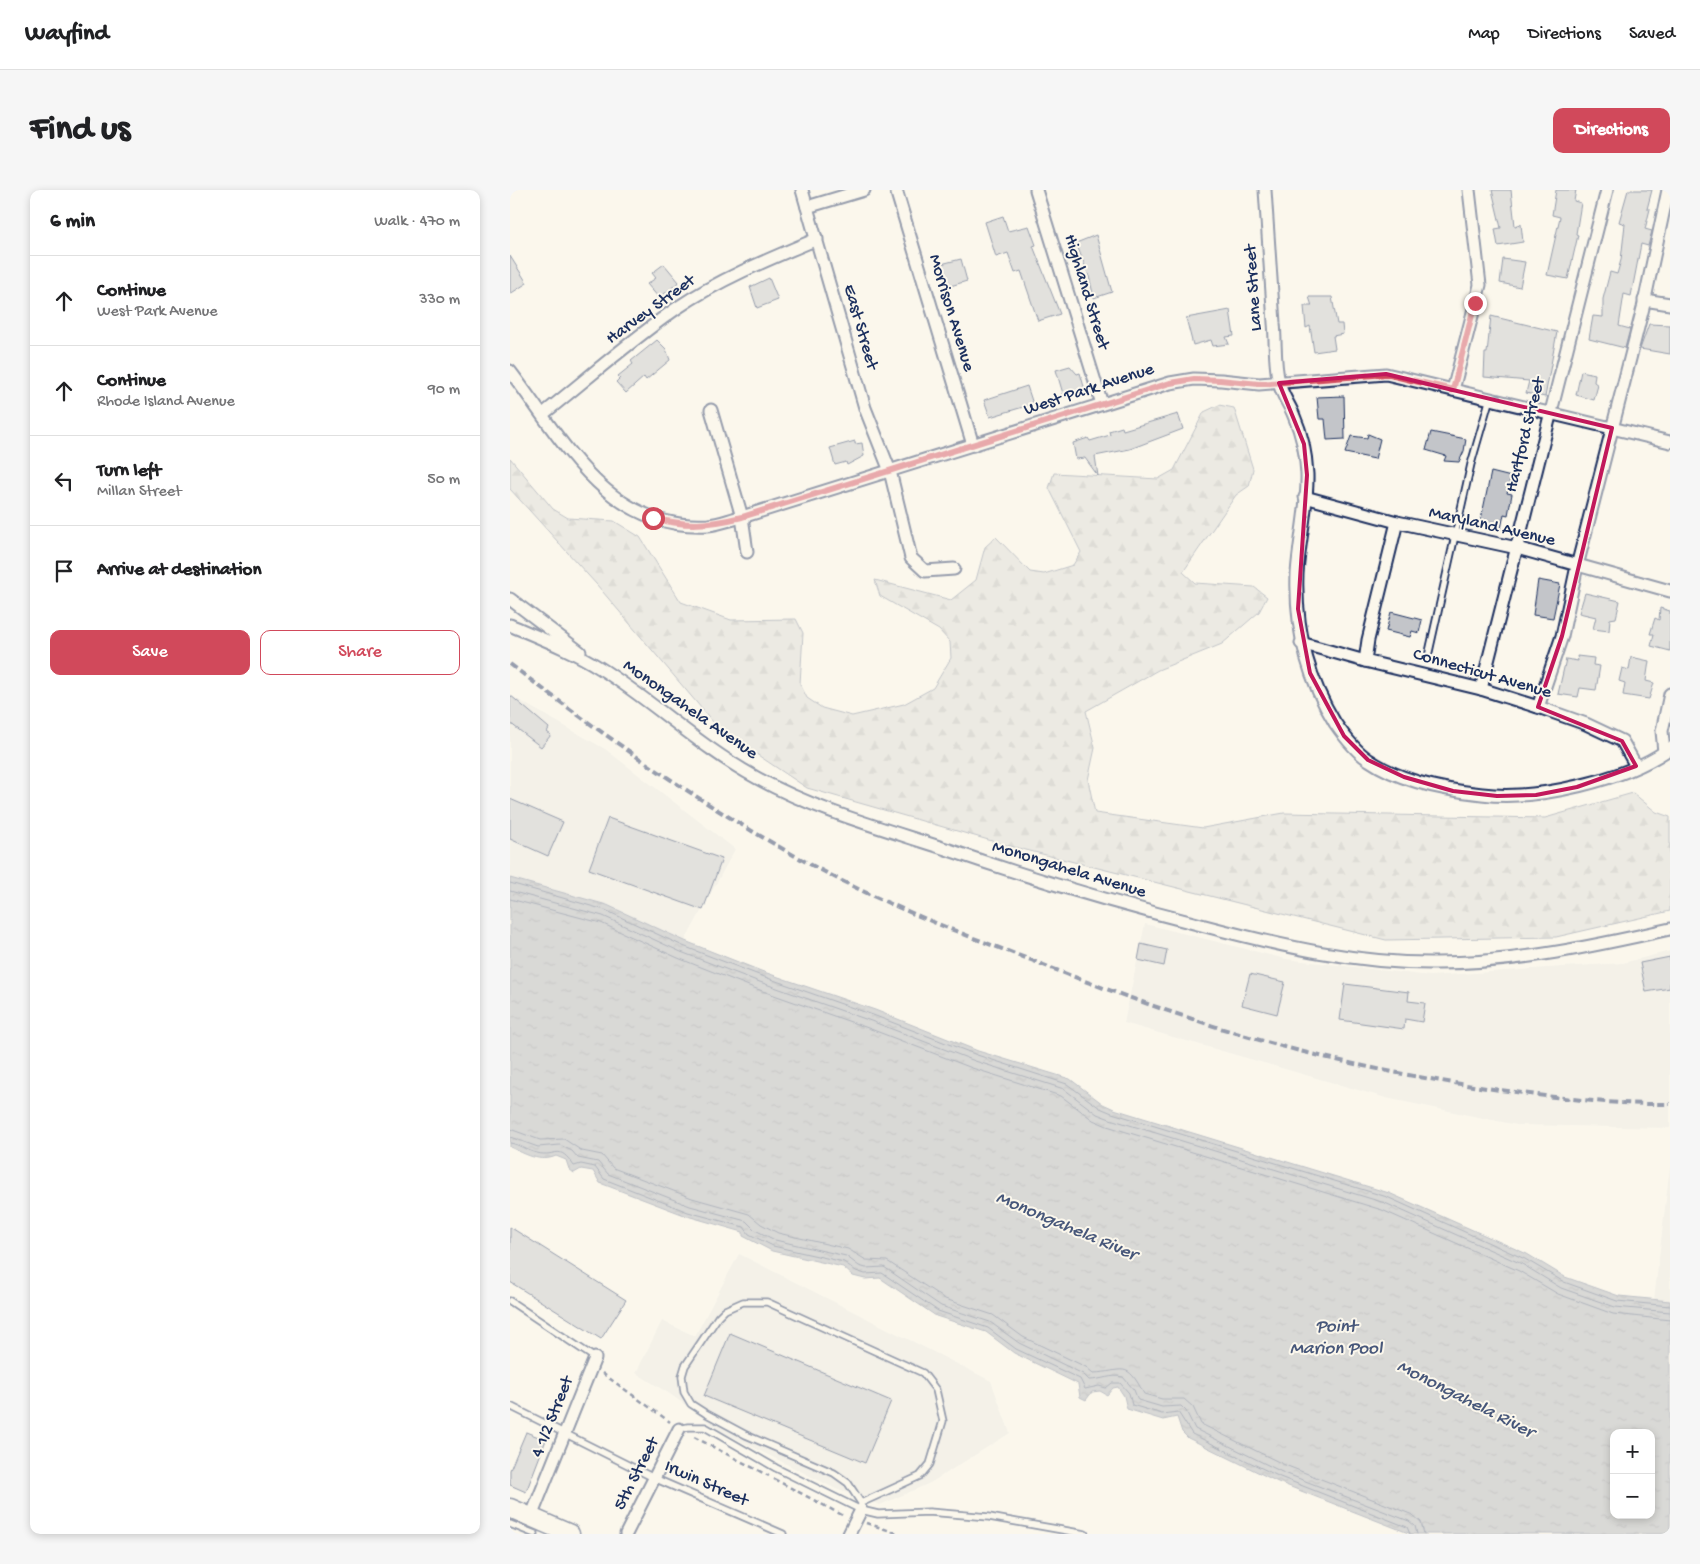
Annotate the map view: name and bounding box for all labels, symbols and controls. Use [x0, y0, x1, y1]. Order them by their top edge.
text: Wayfind [25, 20, 109, 49]
text: Map [1468, 24, 1500, 45]
text: Directions [1528, 24, 1601, 45]
text: Saved [1629, 24, 1675, 45]
button: Directions [1553, 108, 1670, 153]
text: Find us [30, 110, 130, 151]
text: 6 min [50, 210, 95, 235]
text: Walk · 470 m [374, 213, 460, 232]
street label: Highland Street [1059, 232, 1114, 354]
street label: Lane Street [1240, 242, 1267, 332]
street label: Morrison Avenue [923, 252, 979, 375]
street label: Harvey Street [602, 270, 701, 349]
text: Continue [97, 280, 166, 303]
street label: East Street [838, 282, 883, 374]
icon: ahead [50, 287, 78, 315]
text: 330 m [419, 291, 460, 310]
route end [1464, 292, 1487, 315]
text: West Park Avenue [97, 303, 217, 322]
street label: West Park Avenue [1021, 359, 1157, 421]
text: Continue [97, 370, 166, 393]
street label: Hartford Street [1502, 374, 1551, 495]
icon: ahead [50, 377, 78, 405]
text: 90 m [428, 381, 460, 400]
text: Rhode Island Avenue [97, 393, 235, 412]
text: Turn left [97, 460, 161, 483]
icon: left [50, 467, 78, 495]
text: 50 m [427, 471, 460, 490]
text: Millan Street [97, 483, 182, 502]
street label: Maryland Avenue [1427, 502, 1558, 552]
route start [642, 507, 665, 530]
icon: arrive [50, 557, 78, 585]
text: Arrive at destination [97, 559, 261, 582]
button: Save [50, 630, 250, 675]
button: Share [260, 630, 460, 675]
street label: Connecticut Avenue [1410, 644, 1554, 704]
street label: Monongahela Avenue [619, 656, 762, 765]
street label: Monongahela Avenue [990, 837, 1149, 904]
water label: Monongahela River [992, 1187, 1144, 1269]
water label: Point Marion Pool [1290, 1316, 1384, 1361]
water label: Monongahela River [1393, 1356, 1541, 1446]
street label: 4 1/2 Street [527, 1372, 579, 1461]
map controls [1610, 1429, 1655, 1519]
button: + [1610, 1429, 1655, 1474]
street label: 5th Street [610, 1433, 665, 1514]
street label: Irwin Street [661, 1456, 753, 1512]
button: − [1610, 1474, 1655, 1519]

